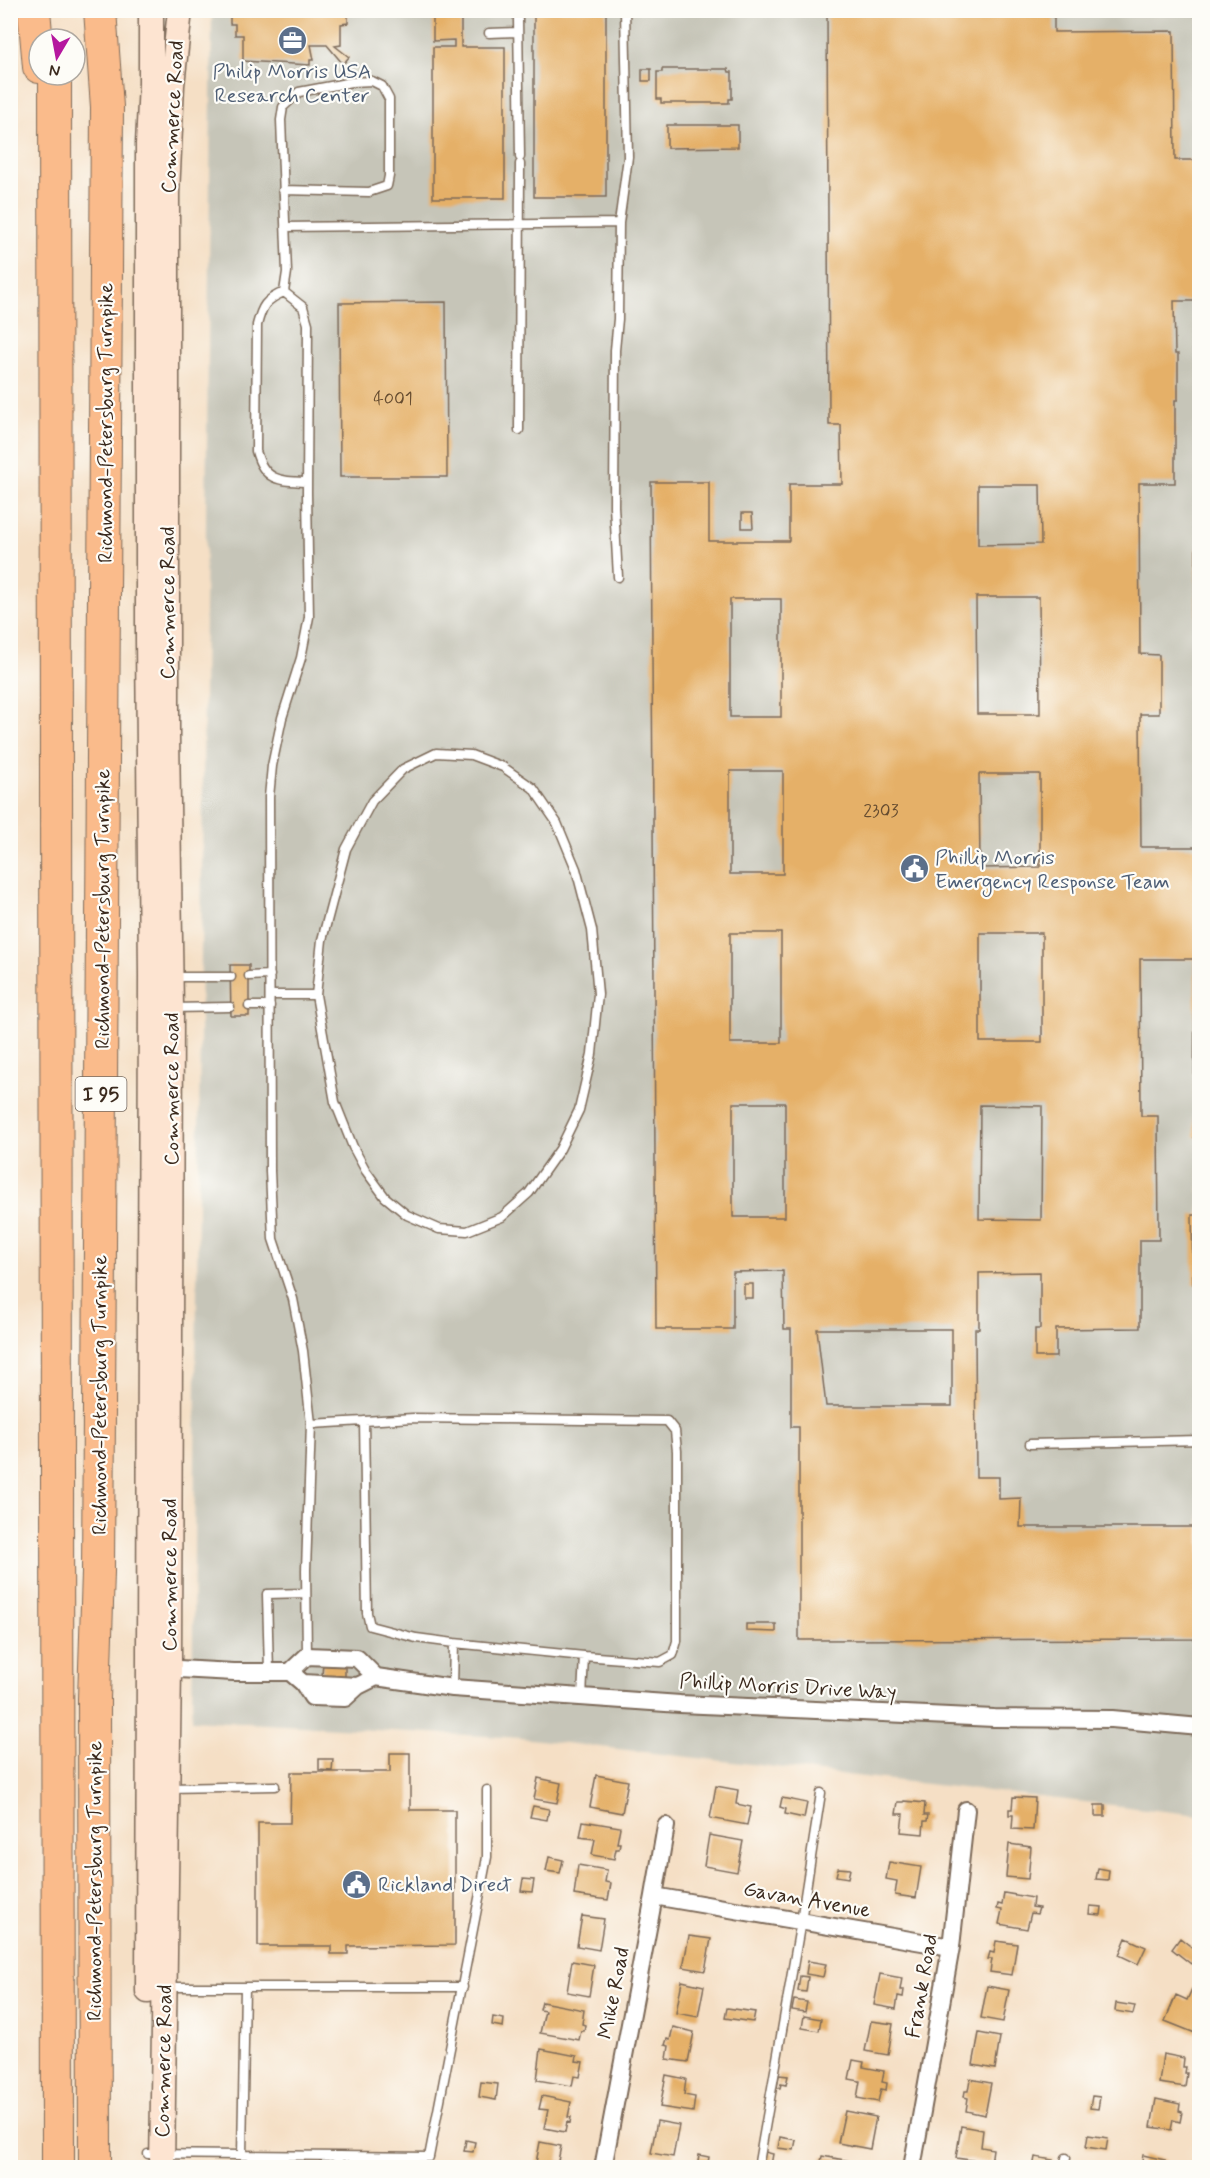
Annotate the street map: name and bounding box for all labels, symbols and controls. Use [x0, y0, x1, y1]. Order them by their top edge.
office icon: Philip Morris USA Research Center [276, 24, 308, 56]
north arrow [27, 27, 87, 87]
street label: Commerce Road [155, 40, 191, 194]
place label: Philip Morris USA Research Center [213, 58, 371, 110]
text: N [48, 59, 62, 82]
street label: Richmond-Petersburg Turnpike [92, 283, 120, 563]
house number: 4001 [373, 387, 413, 411]
street label: Commerce Road [154, 526, 182, 680]
street label: Richmond-Petersburg Turnpike [89, 769, 117, 1049]
house number: 2303 [863, 799, 899, 823]
place label: Phillip Morris Emergency Response Team [935, 844, 1170, 897]
public building icon: Phillip Morris Emergency Response Team [898, 853, 930, 885]
street label: Commerce Road [158, 1012, 186, 1166]
road number: I 95 [76, 1077, 126, 1111]
street label: Richmond-Petersburg Turnpike [86, 1255, 114, 1535]
street label: Commerce Road [156, 1498, 184, 1652]
street label: Phillip Morris Drive Way [679, 1667, 897, 1707]
street label: Richmond-Petersburg Turnpike [81, 1741, 109, 2021]
public building icon: Rickland Direct [341, 1868, 373, 1900]
place label: Rickland Direct [378, 1871, 512, 1899]
street label: Gavan Avenue [741, 1875, 873, 1925]
street label: Frank Road [899, 1932, 945, 2040]
street label: Mike Road [591, 1945, 637, 2042]
street label: Commerce Road [149, 1984, 179, 2138]

